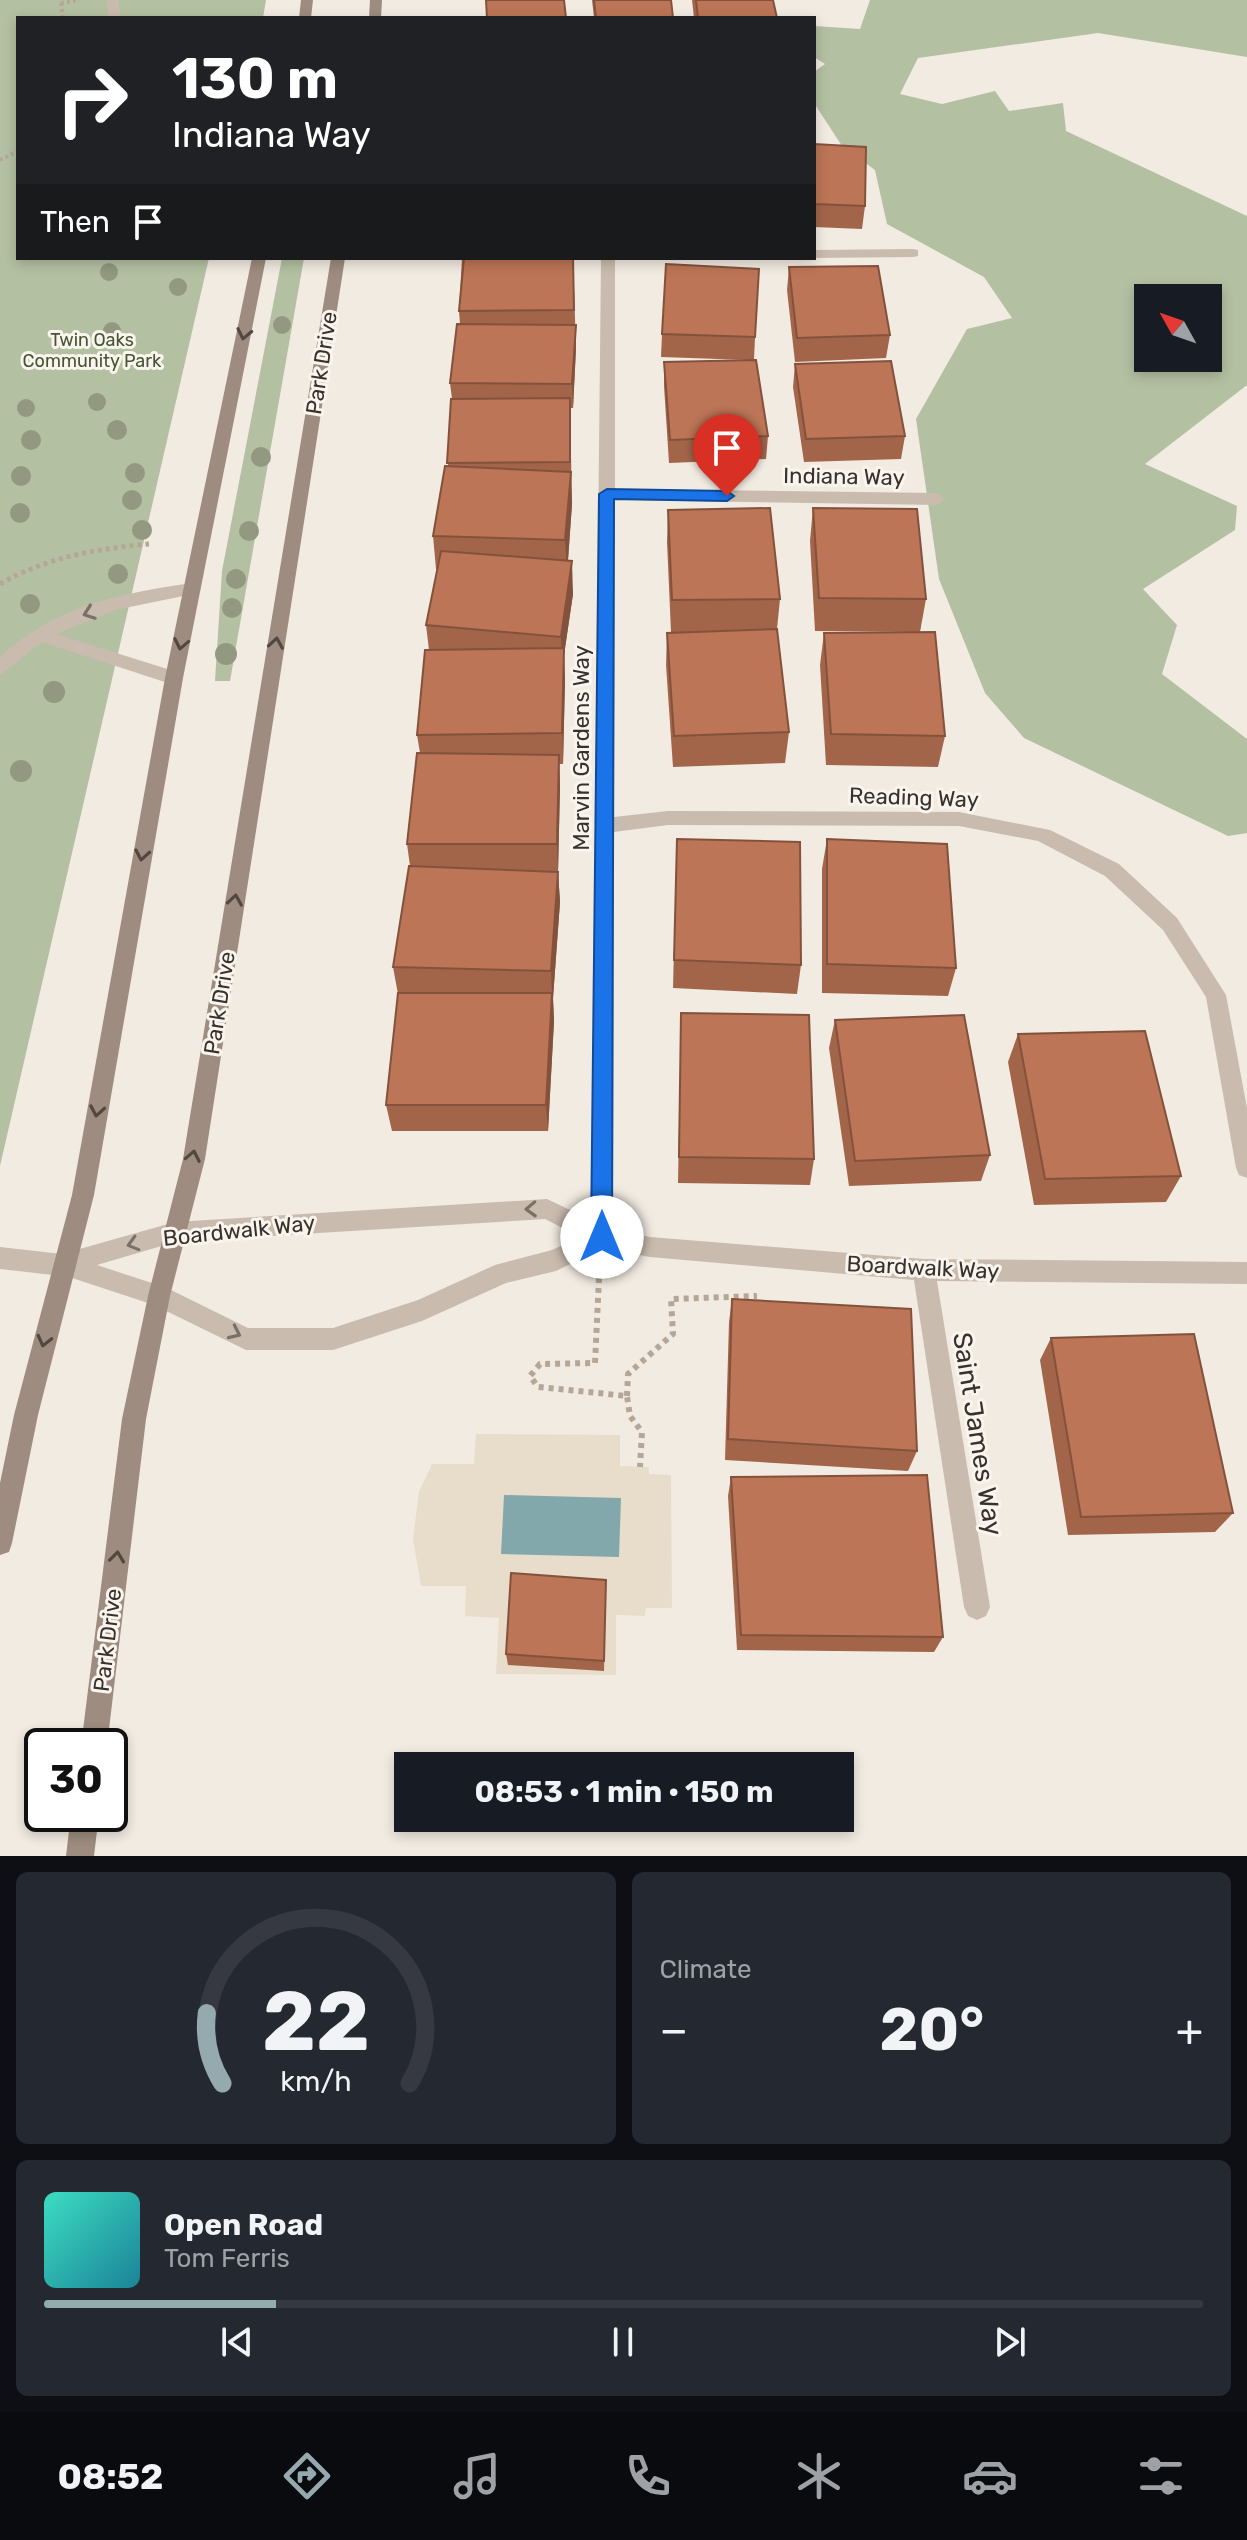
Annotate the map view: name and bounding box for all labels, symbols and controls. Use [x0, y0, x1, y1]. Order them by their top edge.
text: 130 m [172, 46, 338, 112]
icon: right [40, 48, 144, 152]
text: Indiana Way [172, 113, 371, 156]
icon: arrive [126, 200, 170, 244]
text: Then [40, 204, 110, 240]
north arrow [1134, 284, 1222, 372]
map controls [1134, 284, 1222, 372]
street label: Park Drive [300, 310, 343, 416]
one-way arrow [236, 328, 253, 341]
park label: Twin Oaks Community Park [23, 329, 162, 372]
pin [693, 414, 761, 496]
icon: arrive [705, 426, 749, 470]
street label: Indiana Way [783, 462, 905, 491]
one-way arrow [83, 603, 97, 620]
one-way arrow [267, 636, 284, 650]
one-way arrow [173, 637, 190, 651]
street label: Marvin Gardens Way [568, 645, 595, 851]
street label: Reading Way [849, 782, 979, 813]
one-way arrow [135, 848, 152, 862]
one-way arrow [226, 893, 243, 907]
street label: Park Drive [198, 950, 241, 1056]
one-way arrow [90, 1104, 107, 1118]
one-way arrow [184, 1150, 201, 1163]
position arrow [560, 1195, 644, 1279]
one-way arrow [524, 1201, 537, 1218]
street label: Boardwalk Way [162, 1209, 316, 1252]
one-way arrow [127, 1235, 141, 1251]
street label: Boardwalk Way [846, 1250, 1000, 1285]
one-way arrow [226, 1323, 241, 1339]
street label: Saint James Way [946, 1330, 1009, 1538]
one-way arrow [36, 1333, 53, 1347]
one-way arrow [108, 1551, 125, 1564]
street label: Park Drive [88, 1587, 127, 1693]
speed limit sign: 30 [24, 1728, 128, 1832]
text: 08:53 · 1 min · 150 m [474, 1774, 774, 1810]
text: Climate [660, 1954, 752, 1985]
text: 22 [262, 1972, 370, 2071]
text: 20° [880, 1994, 984, 2065]
text: − [660, 2004, 688, 2056]
text: + [1176, 2004, 1203, 2056]
text: km/h [280, 2064, 351, 2098]
text: Open Road [164, 2207, 323, 2243]
text: Tom Ferris [164, 2243, 290, 2274]
icon: previous [215, 2320, 259, 2364]
icon: pause [601, 2320, 645, 2364]
icon: next [988, 2320, 1032, 2364]
icon: directions [279, 2448, 335, 2504]
icon: music [449, 2448, 505, 2504]
icon: phone [620, 2448, 676, 2504]
icon: climate [791, 2448, 847, 2504]
icon: car [962, 2448, 1018, 2504]
icon: filters [1133, 2448, 1189, 2504]
text: 08:52 [57, 2455, 164, 2498]

